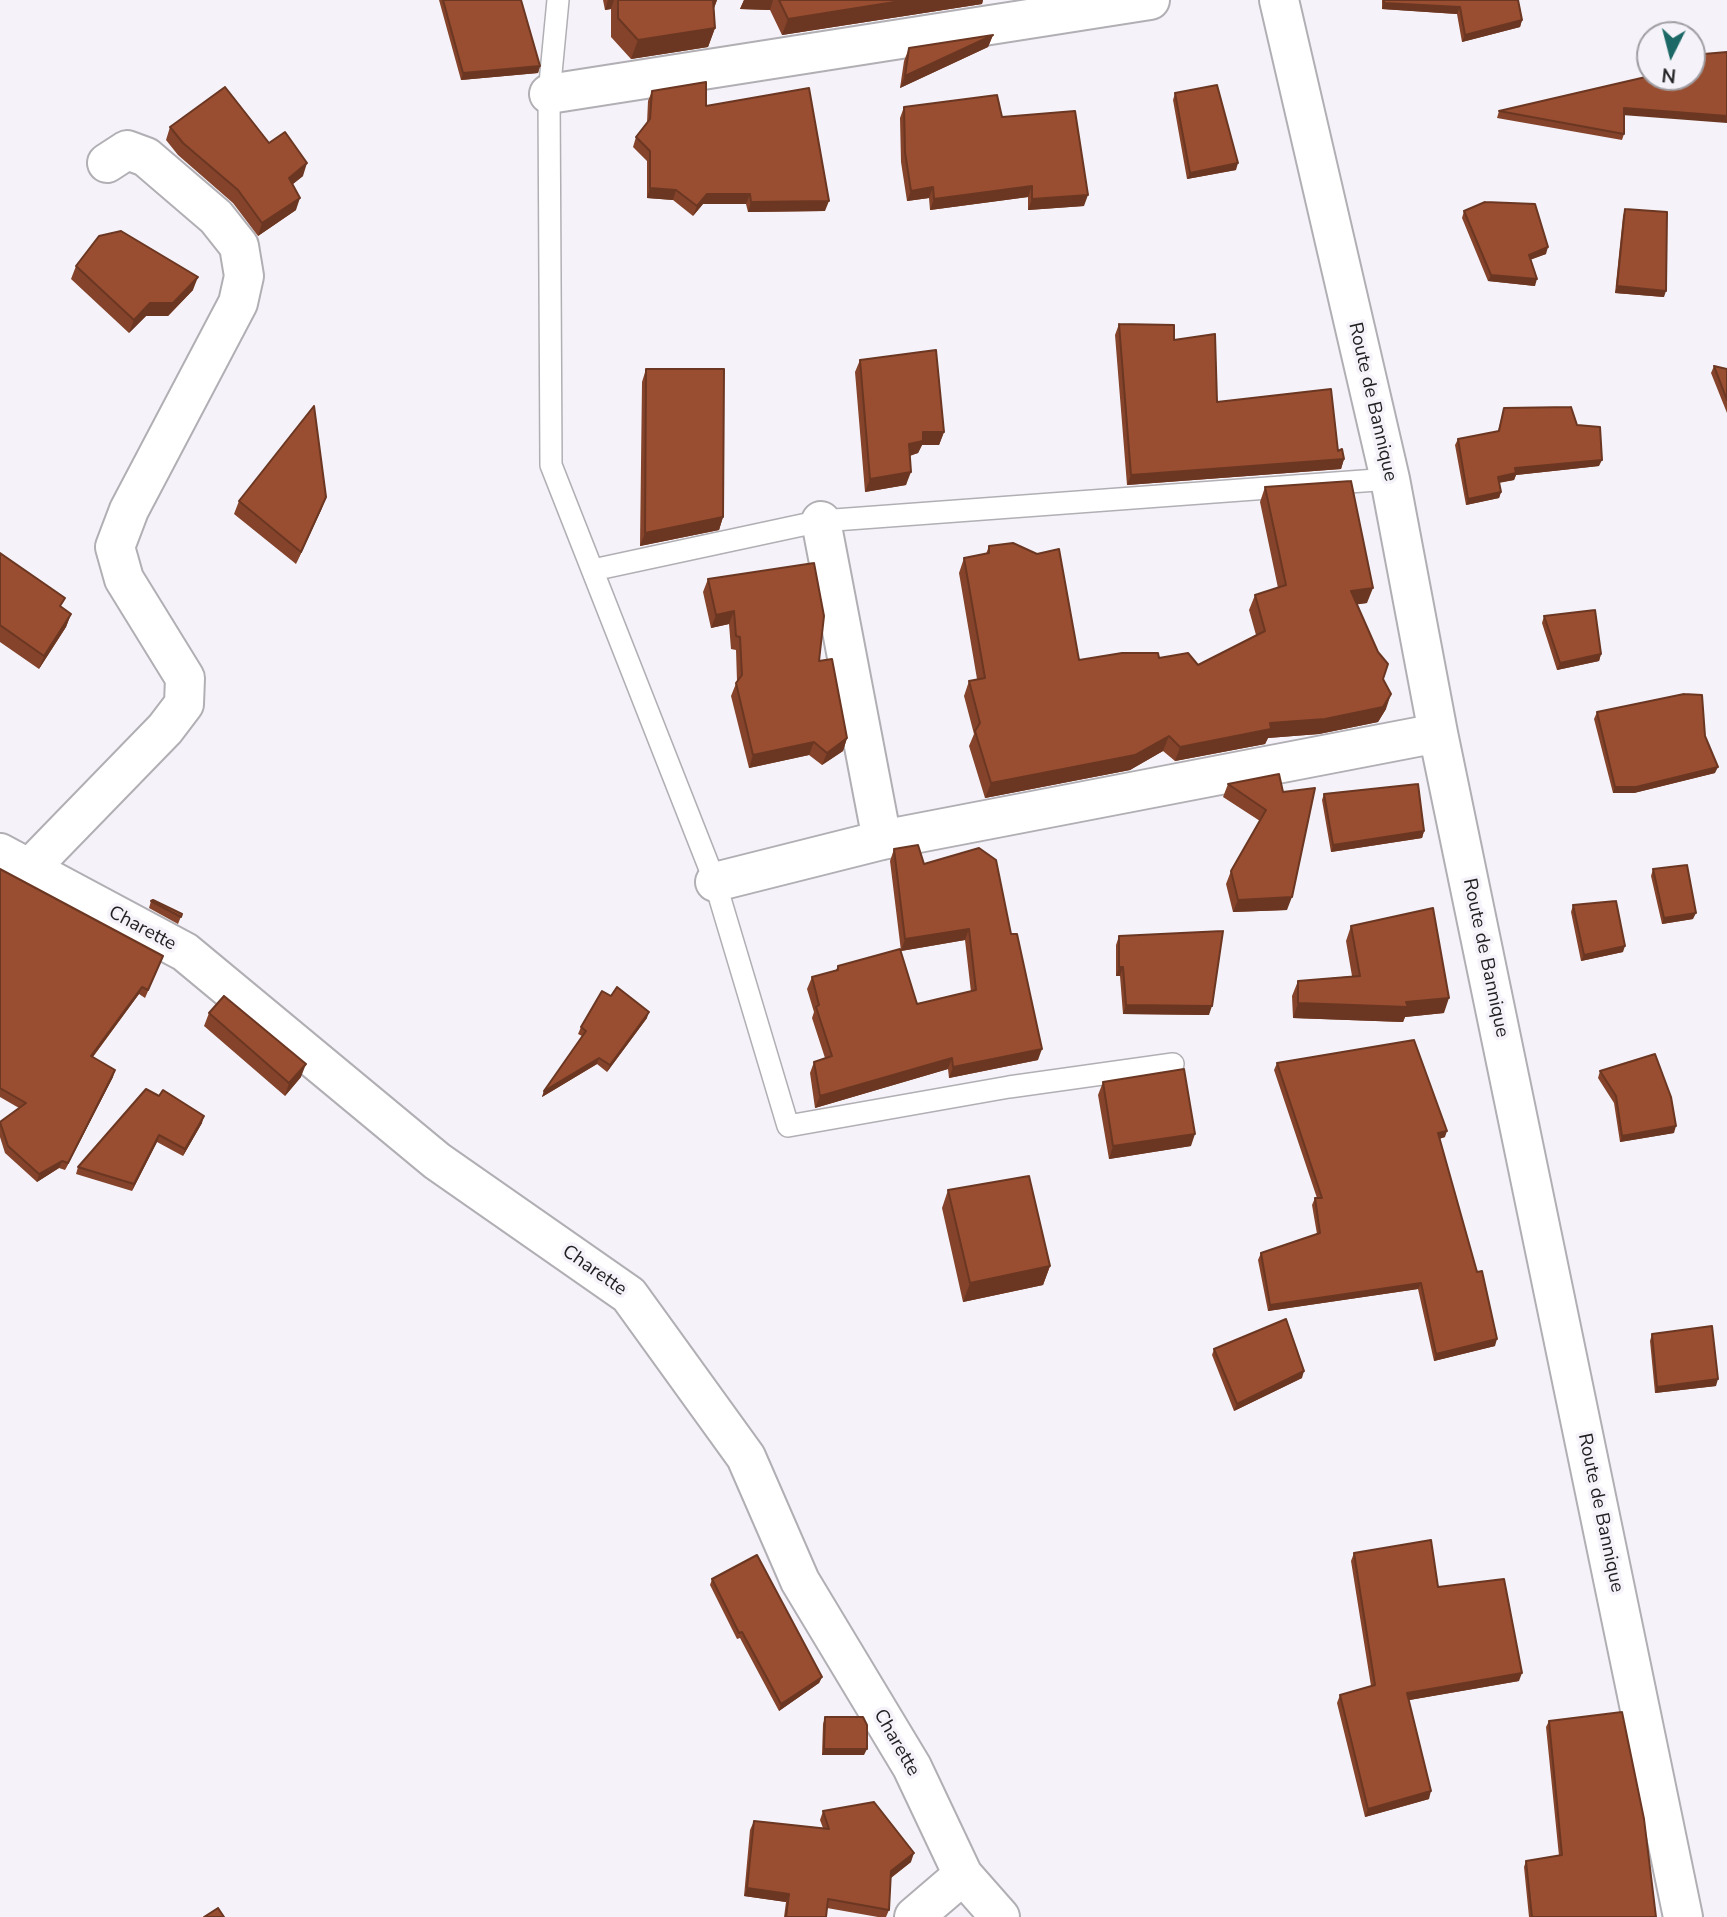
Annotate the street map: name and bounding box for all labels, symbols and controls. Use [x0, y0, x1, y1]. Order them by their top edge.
north arrow [1636, 21, 1706, 91]
text: N [1661, 61, 1677, 89]
street label: Route de Bannique [1343, 320, 1401, 484]
street label: Route de Bannique [1457, 876, 1513, 1040]
street label: Charette [104, 902, 180, 956]
street label: Charette [557, 1241, 631, 1301]
street label: Route de Bannique [1572, 1431, 1628, 1595]
street label: Charette [868, 1705, 924, 1781]

